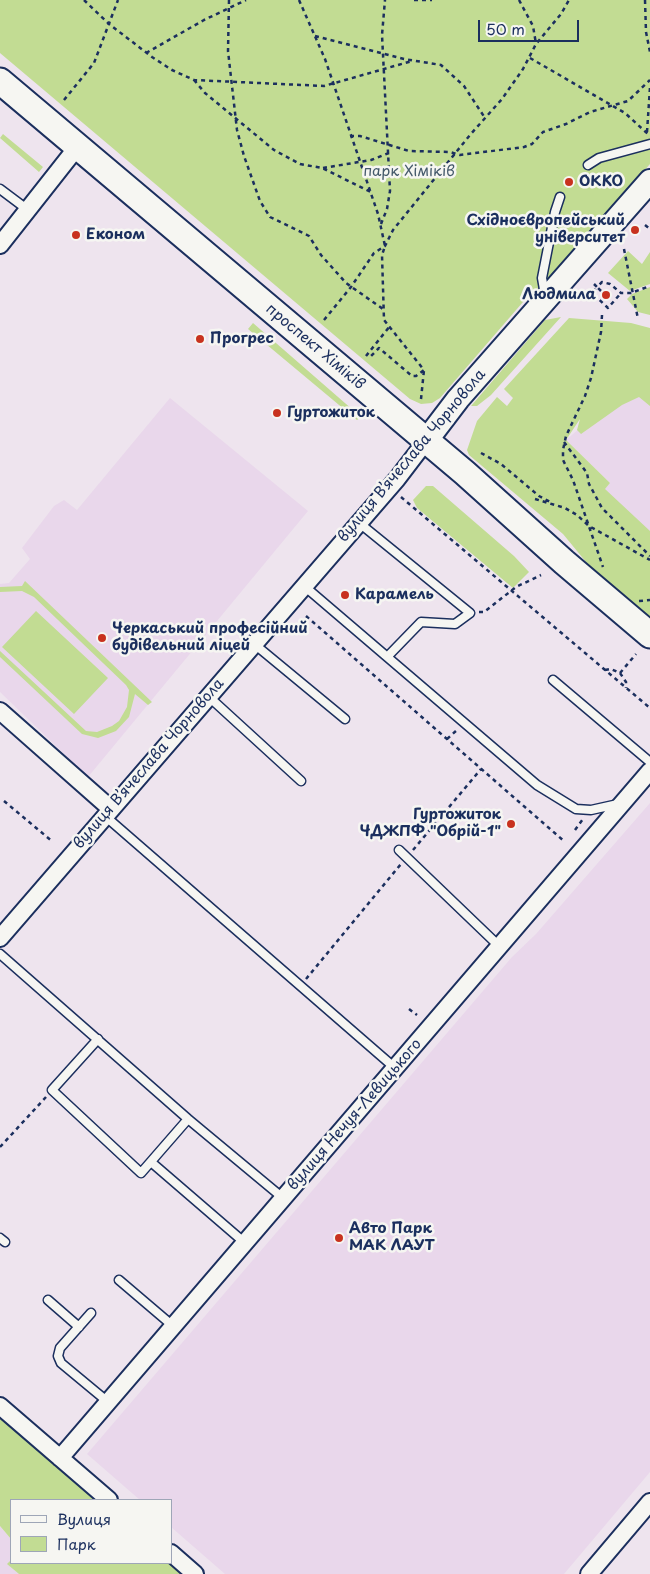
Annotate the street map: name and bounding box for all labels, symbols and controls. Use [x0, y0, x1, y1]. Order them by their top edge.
scale bar [480, 10, 581, 42]
text: 50 m [486, 17, 525, 40]
park label: парк Хіміків [363, 163, 455, 181]
place label: ОККО [579, 173, 623, 191]
marker: ОККО [563, 176, 575, 188]
place label: Східноєвропейський університет [466, 212, 625, 247]
marker: Східноєвропейський університет [629, 224, 641, 236]
place label: Економ [86, 226, 145, 244]
marker: Економ [70, 229, 82, 241]
place label: Людмила [522, 286, 596, 304]
marker: Людмила [600, 289, 612, 301]
street label: проспект Хіміків [262, 300, 368, 394]
place label: Прогрес [210, 330, 274, 348]
marker: Прогрес [194, 333, 206, 345]
street label: вулиця Вʼячеслава Чорновола [334, 366, 490, 546]
place label: Гуртожиток [287, 404, 375, 422]
marker: Гуртожиток [271, 407, 283, 419]
place label: Карамель [355, 586, 434, 604]
marker: Карамель [339, 589, 351, 601]
place label: Черкаський професійний будівельний ліцей [112, 620, 308, 655]
marker: Черкаський професійний будівельний ліцей [96, 632, 108, 644]
street label: вулиця Вʼячеслава Чорновола [70, 675, 228, 853]
place label: Гуртожиток ЧДЖПФ "Обрій-1" [359, 806, 501, 841]
marker: Гуртожиток ЧДЖПФ "Обрій-1" [505, 818, 517, 830]
street label: вулиця Нечуя-Левицького [284, 1035, 426, 1195]
place label: Авто Парк МАК ЛАУТ [349, 1220, 435, 1255]
marker: Авто Парк МАК ЛАУТ [333, 1232, 345, 1244]
legend [10, 1499, 172, 1564]
text: Вулиця [57, 1507, 111, 1530]
text: Парк [57, 1532, 96, 1555]

